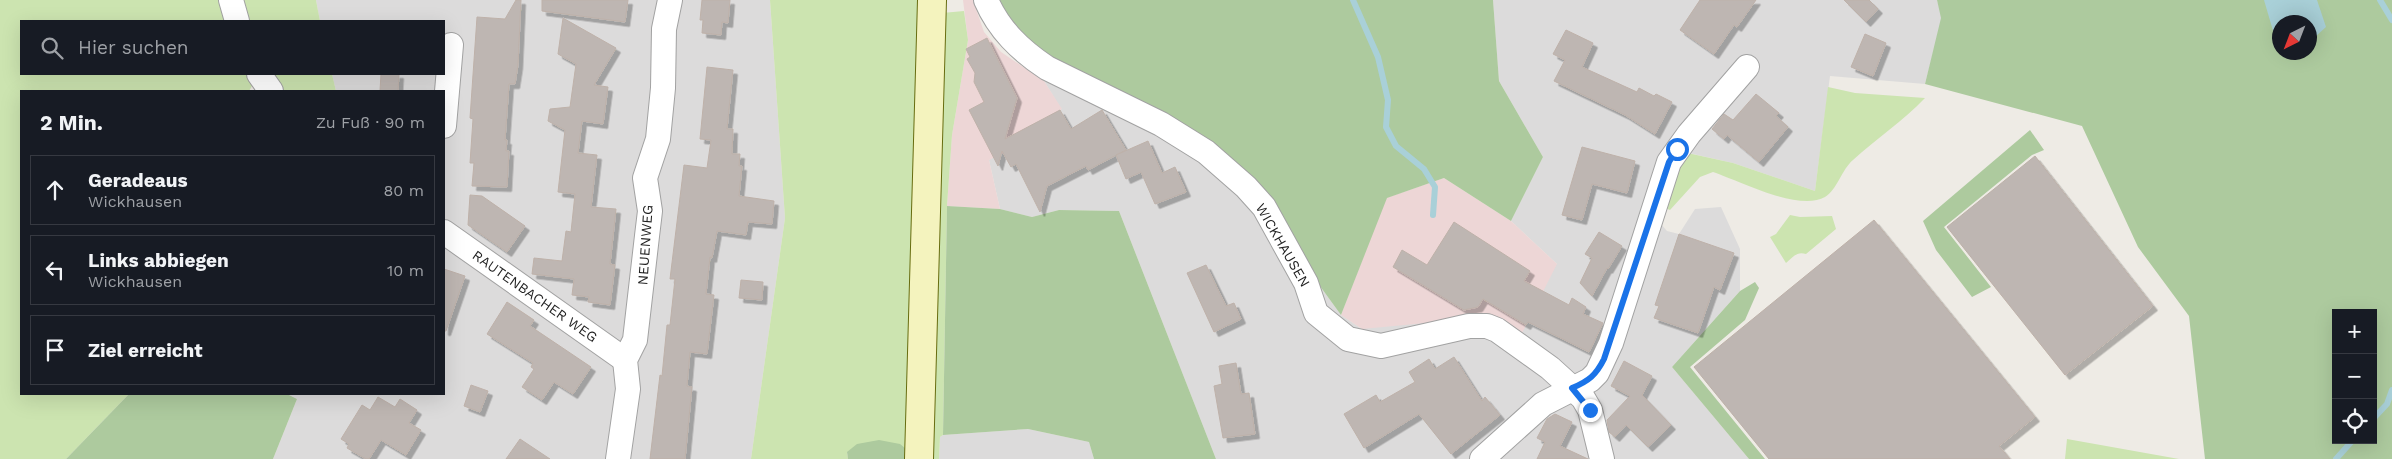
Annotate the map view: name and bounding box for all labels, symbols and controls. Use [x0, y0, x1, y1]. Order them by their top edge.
north arrow [2272, 15, 2317, 60]
search box [20, 20, 445, 75]
icon: search [38, 34, 66, 62]
text: Hier suchen [78, 36, 189, 59]
text: 2 Min. [40, 110, 103, 135]
text: Zu Fuß · 90 m [316, 113, 425, 132]
route start [1666, 138, 1689, 161]
text: Geradeaus [88, 169, 188, 192]
icon: ahead [41, 176, 69, 204]
text: 80 m [383, 181, 424, 200]
text: Wickhausen [88, 192, 182, 211]
street label: WICKHAUSEN [1253, 200, 1313, 290]
street label: NEUENWEG [634, 204, 656, 286]
street label: RAUTENBACHER WEG [470, 247, 600, 345]
text: Links abbiegen [88, 249, 229, 272]
icon: left [41, 256, 69, 284]
text: 10 m [387, 261, 424, 280]
text: Wickhausen [88, 272, 182, 291]
map controls [2332, 309, 2377, 444]
button: + [2332, 309, 2377, 354]
icon: arrive [41, 336, 69, 364]
text: Ziel erreicht [88, 339, 203, 362]
button: − [2332, 354, 2377, 399]
route end [1579, 399, 1602, 422]
button: locate [2332, 399, 2377, 444]

